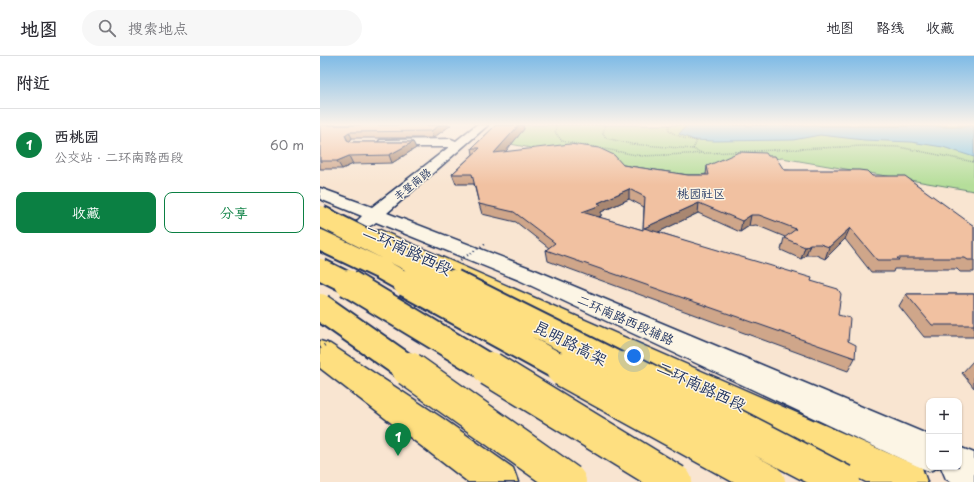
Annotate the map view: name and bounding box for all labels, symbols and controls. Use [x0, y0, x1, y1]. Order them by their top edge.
search box [82, 10, 362, 46]
text: 地图 [20, 14, 58, 42]
text: 搜索地点 [128, 16, 188, 39]
icon: search [96, 17, 118, 39]
text: 地图 [826, 17, 854, 38]
text: 路线 [876, 17, 904, 38]
text: 收藏 [926, 17, 954, 38]
text: 附近 [16, 69, 50, 95]
text: 西桃园 [54, 124, 99, 147]
text: 1 [26, 135, 32, 154]
text: 60 m [270, 135, 304, 154]
text: 公交站 · 二环南路西段 [54, 147, 183, 166]
street label: 丰登南路 [390, 164, 434, 204]
district label: 桃园社区 [677, 184, 725, 202]
button: 收藏 [16, 192, 156, 233]
button: 分享 [164, 192, 304, 233]
street label: 二环南路西段 [359, 218, 457, 280]
street label: 二环南路西段辅路 [575, 289, 677, 349]
street label: 昆明路高架 [530, 313, 612, 371]
your location [624, 346, 644, 366]
street label: 二环南路西段 [653, 354, 751, 416]
map controls [926, 398, 962, 470]
button: + [926, 398, 962, 434]
pin: 1 [385, 423, 411, 456]
button: − [926, 434, 962, 470]

